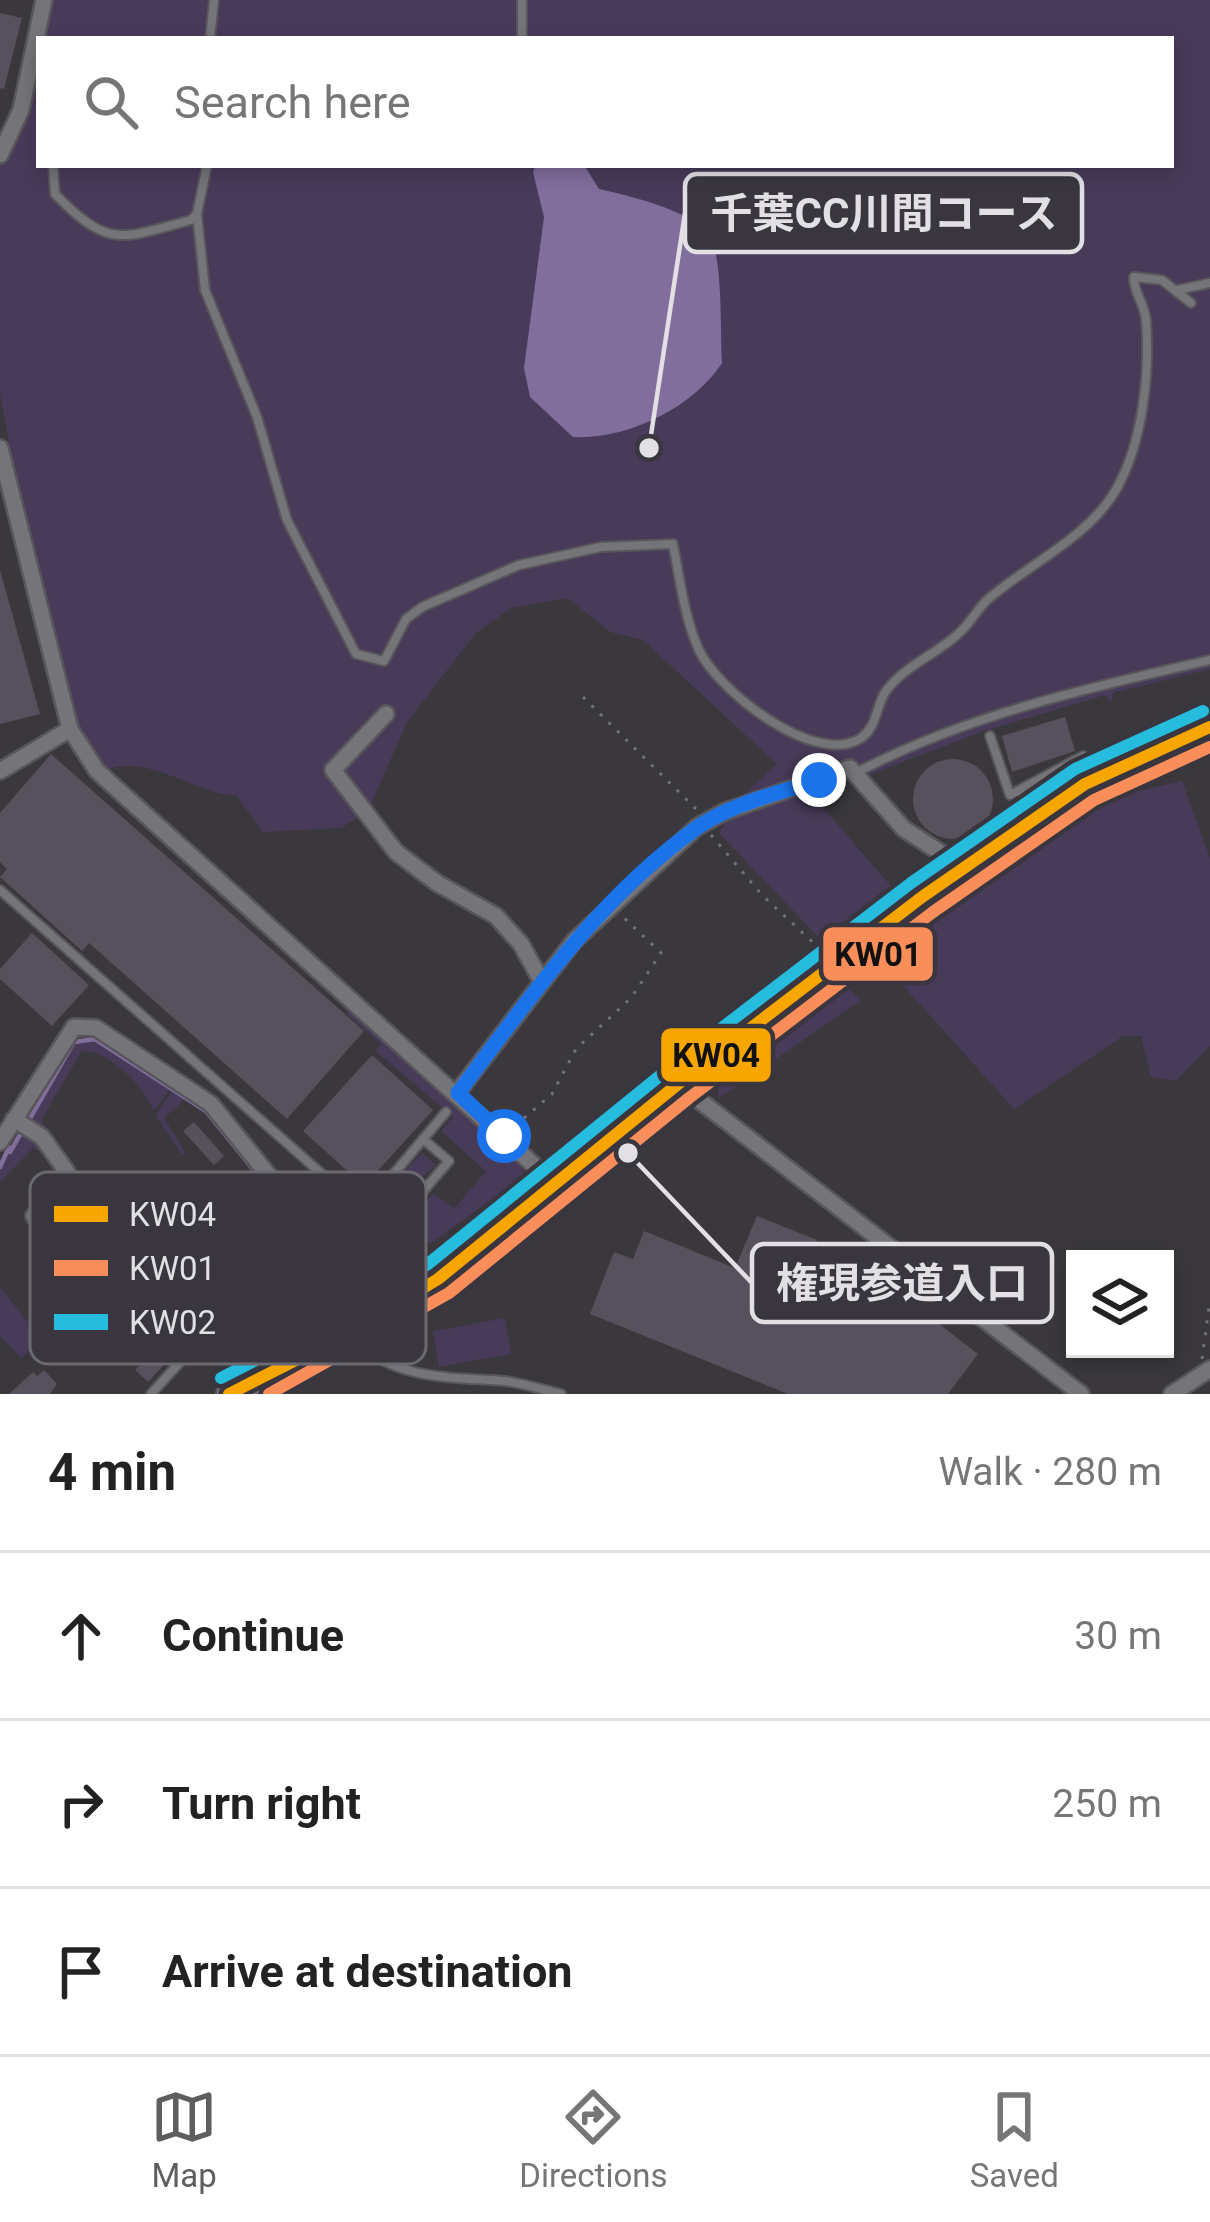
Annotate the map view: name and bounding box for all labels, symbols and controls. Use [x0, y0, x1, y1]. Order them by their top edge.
search box [36, 36, 1174, 168]
icon: search [78, 69, 144, 135]
text: Search here [174, 76, 411, 129]
callout: 千葉CC川間コース [685, 174, 1082, 252]
text: 千葉CC川間コース [711, 189, 1057, 238]
route end [792, 753, 846, 807]
line badge: KW01 [821, 925, 935, 983]
text: KW01 [834, 935, 922, 974]
line badge: KW04 [659, 1026, 773, 1084]
text: KW04 [672, 1036, 760, 1075]
route start [477, 1109, 531, 1163]
legend [30, 1172, 426, 1364]
text: KW04 [129, 1195, 216, 1234]
callout: 権現参道入口 [752, 1244, 1052, 1322]
text: KW01 [129, 1249, 216, 1288]
map controls [1066, 1250, 1174, 1358]
button: layers [1066, 1250, 1174, 1358]
text: 権現参道入口 [776, 1259, 1028, 1308]
text: KW02 [129, 1303, 216, 1342]
text: 4 min [48, 1443, 176, 1502]
text: Walk · 280 m [938, 1449, 1162, 1495]
icon: ahead [48, 1603, 114, 1669]
text: Continue [162, 1609, 344, 1662]
text: 30 m [1074, 1613, 1162, 1659]
icon: right [48, 1771, 114, 1837]
text: Turn right [162, 1777, 361, 1830]
text: 250 m [1052, 1781, 1162, 1827]
icon: arrive [48, 1939, 114, 2005]
text: Arrive at destination [162, 1945, 573, 1998]
tab: Map [151, 2084, 217, 2195]
tab: Directions [519, 2084, 668, 2195]
tab: Saved [970, 2084, 1059, 2195]

